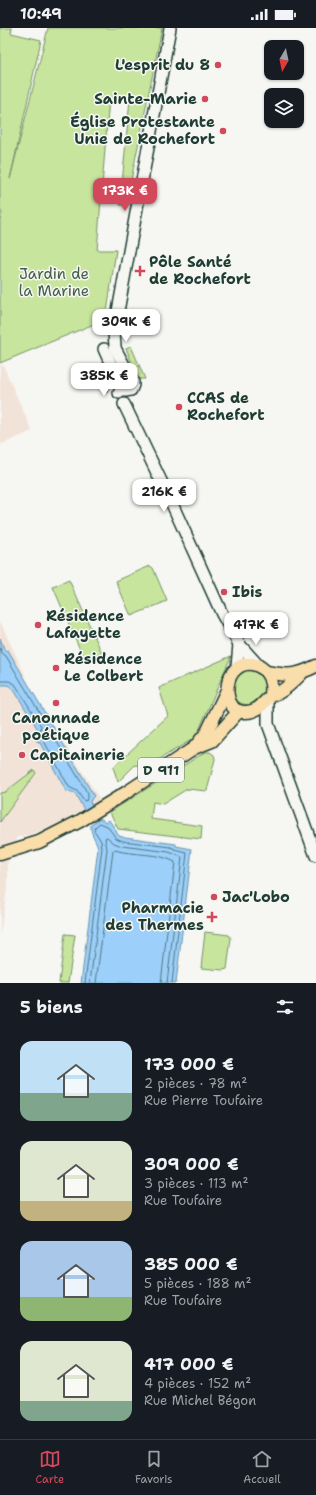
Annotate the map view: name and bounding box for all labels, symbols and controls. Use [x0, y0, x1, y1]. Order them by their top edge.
text: 10:49 [20, 4, 62, 24]
north arrow [264, 40, 304, 80]
map controls [264, 40, 304, 128]
place label: L'esprit du 8 [115, 55, 210, 75]
marker: L'esprit du 8 [213, 60, 223, 70]
button: layers [264, 88, 304, 128]
place label: Sainte-Marie [94, 89, 197, 109]
marker: Sainte-Marie [200, 94, 210, 104]
place label: Église Protestante Unie de Rochefort [70, 111, 215, 149]
marker: Église Protestante Unie de Rochefort [218, 126, 228, 136]
pin: 173K € [92, 178, 158, 212]
text: 173K € [102, 182, 148, 199]
place label: Pôle Santé de Rochefort [149, 252, 251, 289]
park label: Jardin de la Marine [19, 264, 89, 301]
marker: Pôle Santé de Rochefort [134, 265, 146, 277]
pin: 309K € [93, 309, 159, 343]
text: 309K € [101, 313, 151, 330]
pin: 385K € [71, 363, 137, 397]
text: 385K € [80, 367, 128, 384]
place label: CCAS de Rochefort [187, 388, 265, 425]
marker: CCAS de Rochefort [174, 402, 184, 412]
pin: 216K € [131, 479, 197, 513]
text: 216K € [141, 483, 187, 500]
place label: Ibis [232, 582, 262, 602]
marker: Ibis [219, 587, 229, 597]
place label: Résidence Lafayette [46, 606, 124, 643]
pin: 417K € [223, 612, 289, 646]
text: 417K € [233, 616, 279, 633]
marker: Résidence Lafayette [33, 620, 43, 630]
place label: Résidence Le Colbert [64, 649, 143, 686]
marker: Résidence Le Colbert [51, 663, 61, 673]
marker: Canonnade poétique [51, 698, 61, 708]
place label: Canonnade poétique [12, 708, 100, 745]
place label: Capitainerie [30, 745, 125, 765]
marker: Capitainerie [17, 750, 27, 760]
road number: D 911 [138, 758, 184, 782]
place label: Jac'Lobo [222, 887, 290, 907]
marker: Jac'Lobo [209, 892, 219, 902]
place label: Pharmacie des Thermes [105, 898, 204, 935]
marker: Pharmacie des Thermes [207, 912, 217, 922]
text: 5 biens [20, 996, 83, 1018]
icon: filters [274, 996, 296, 1018]
text: 173 000 € [144, 1053, 234, 1075]
icon: home [52, 1057, 100, 1105]
text: 2 pièces · 78 m² [144, 1075, 247, 1092]
text: Rue Pierre Toufaire [144, 1092, 263, 1109]
text: 309 000 € [144, 1153, 239, 1175]
icon: home [52, 1157, 100, 1205]
text: 3 pièces · 113 m² [144, 1175, 248, 1192]
text: Rue Toufaire [144, 1192, 222, 1209]
text: 385 000 € [144, 1253, 238, 1275]
icon: home [52, 1257, 100, 1305]
text: 5 pièces · 188 m² [144, 1275, 252, 1292]
text: Rue Toufaire [144, 1292, 222, 1309]
text: 417 000 € [144, 1353, 233, 1375]
icon: home [52, 1357, 100, 1405]
text: 4 pièces · 152 m² [144, 1375, 251, 1392]
text: Rue Michel Bégon [144, 1392, 256, 1409]
tab: Carte [35, 1448, 64, 1487]
tab: Favoris [135, 1448, 173, 1487]
tab: Accueil [243, 1448, 281, 1487]

